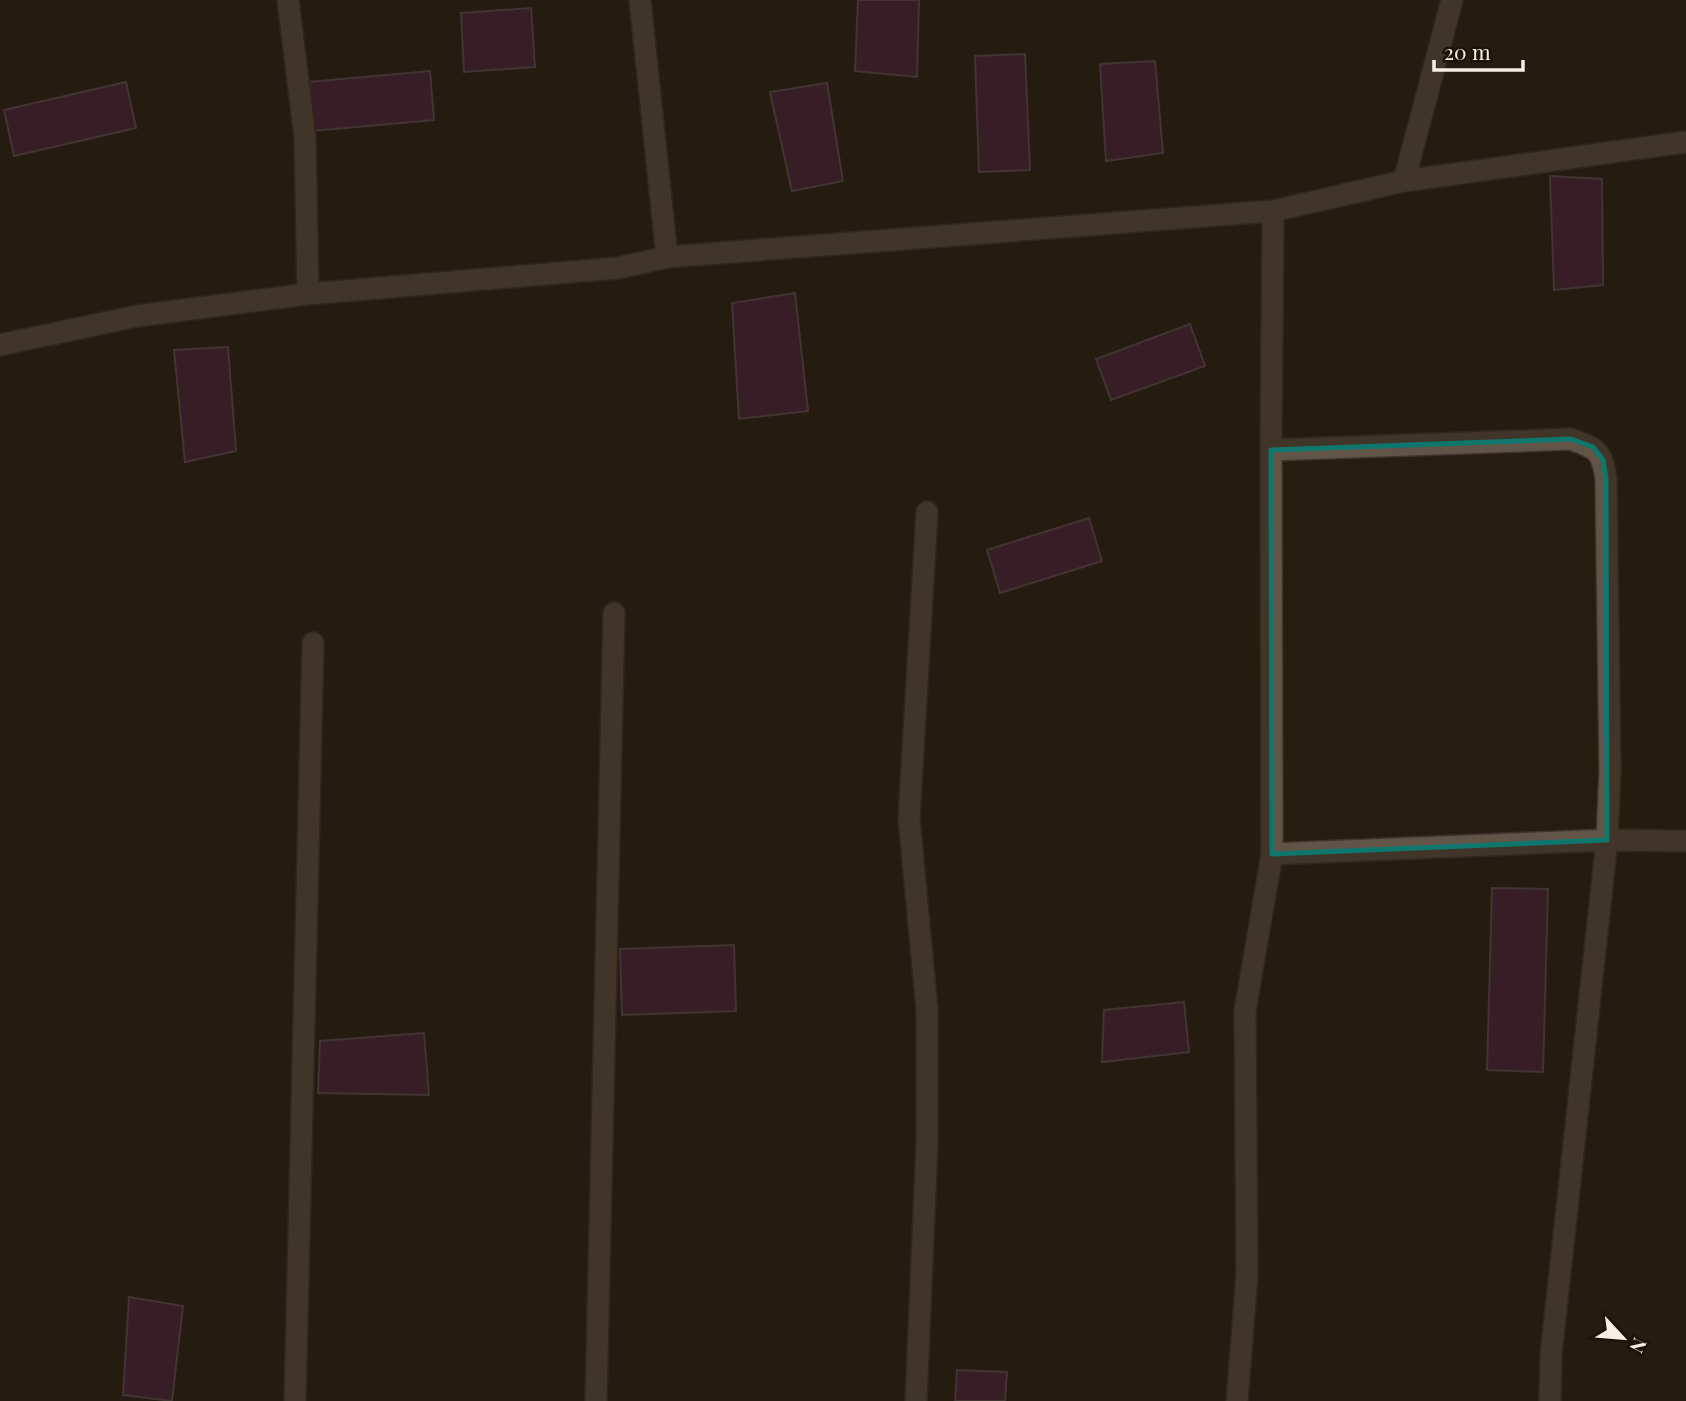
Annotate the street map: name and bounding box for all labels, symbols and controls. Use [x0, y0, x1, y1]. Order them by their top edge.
scale bar [1434, 28, 1523, 72]
text: 20 m [1444, 37, 1491, 65]
north arrow [1588, 1303, 1658, 1373]
text: N [1624, 1334, 1654, 1358]

